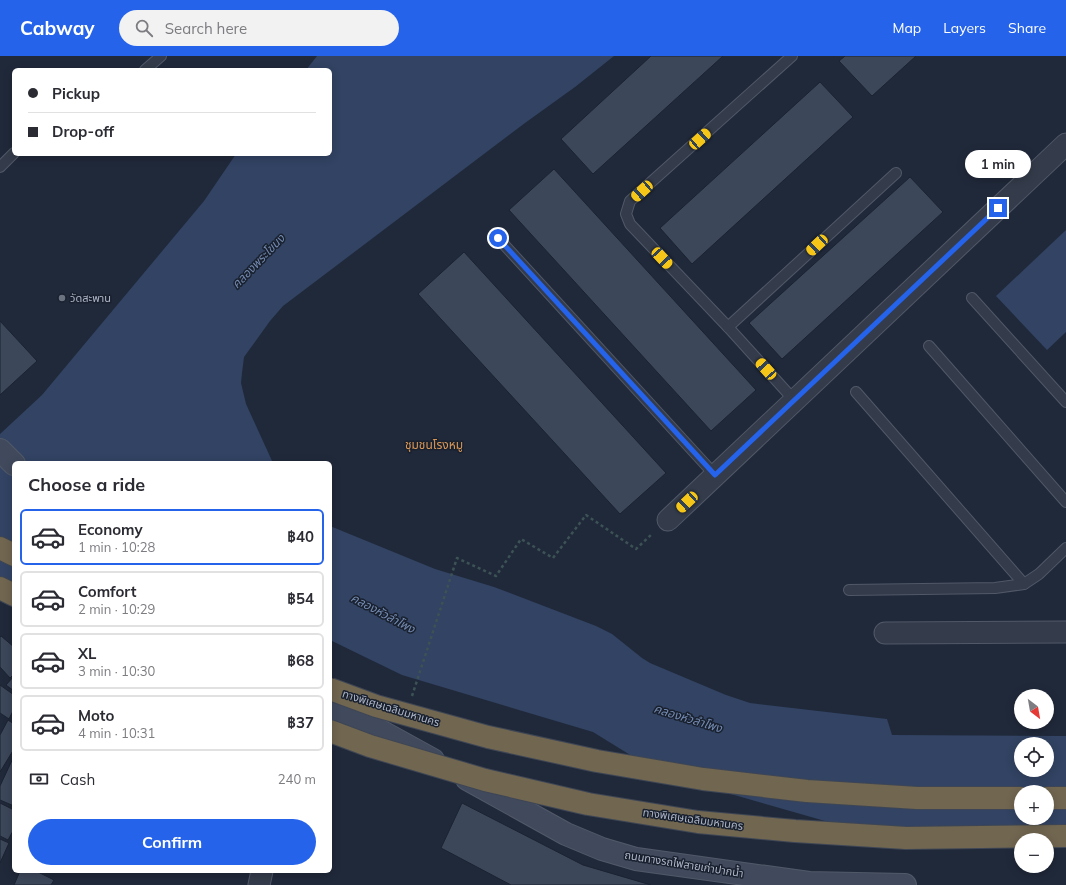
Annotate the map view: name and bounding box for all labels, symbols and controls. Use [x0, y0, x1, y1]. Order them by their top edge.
search box [119, 10, 399, 46]
text: Cabway [20, 16, 95, 40]
icon: search [133, 17, 155, 39]
text: Search here [165, 19, 247, 38]
text: Map [892, 19, 921, 37]
text: Layers [943, 19, 986, 37]
text: Share [1008, 19, 1046, 37]
text: Pickup [52, 84, 100, 103]
text: Drop-off [52, 122, 114, 141]
car [687, 127, 713, 151]
callout: 1 min [965, 150, 1031, 178]
text: 1 min [981, 156, 1015, 172]
car [629, 179, 655, 203]
route end [989, 199, 1007, 217]
route start [489, 229, 507, 247]
water label: คลองพระโขนง [228, 230, 288, 291]
car [804, 232, 830, 258]
car [649, 245, 675, 271]
place label: วัดสะพาน [70, 291, 111, 305]
marker: วัดสะพาน [57, 293, 67, 303]
car [754, 356, 778, 382]
district label: ชุมชนโรงหมู [405, 437, 463, 452]
text: Choose a ride [28, 473, 145, 496]
car [674, 489, 700, 515]
icon: car [30, 519, 66, 555]
text: Economy [78, 520, 143, 539]
text: ฿40 [287, 527, 314, 546]
text: 1 min · 10:28 [78, 539, 155, 555]
icon: car [30, 581, 66, 617]
text: Comfort [78, 582, 136, 601]
text: ฿54 [287, 589, 314, 608]
water label: คลองหัวลำโพง [348, 590, 418, 636]
text: 2 min · 10:29 [78, 601, 155, 617]
icon: car [30, 643, 66, 679]
text: XL [78, 644, 96, 663]
text: ฿68 [287, 651, 314, 670]
text: 3 min · 10:30 [78, 663, 155, 679]
street label: ทางพิเศษเฉลิมมหานคร [341, 687, 441, 729]
north arrow [1014, 689, 1054, 729]
map controls [1014, 689, 1054, 873]
water label: คลองหัวลำโพง [652, 701, 724, 736]
icon: car [30, 705, 66, 741]
text: Moto [78, 706, 114, 725]
text: ฿37 [287, 713, 314, 732]
text: 4 min · 10:31 [78, 725, 155, 741]
button: locate [1014, 737, 1054, 777]
icon: cash [28, 768, 50, 790]
text: Cash [60, 770, 95, 789]
text: 240 m [278, 771, 316, 787]
button: + [1014, 785, 1054, 825]
street label: ทางพิเศษเฉลิมมหานคร [642, 805, 744, 833]
button: Confirm [28, 819, 316, 865]
button: − [1014, 833, 1054, 873]
street label: ถนนทางรถไฟสายเก่าปากน้ำ [623, 847, 745, 880]

